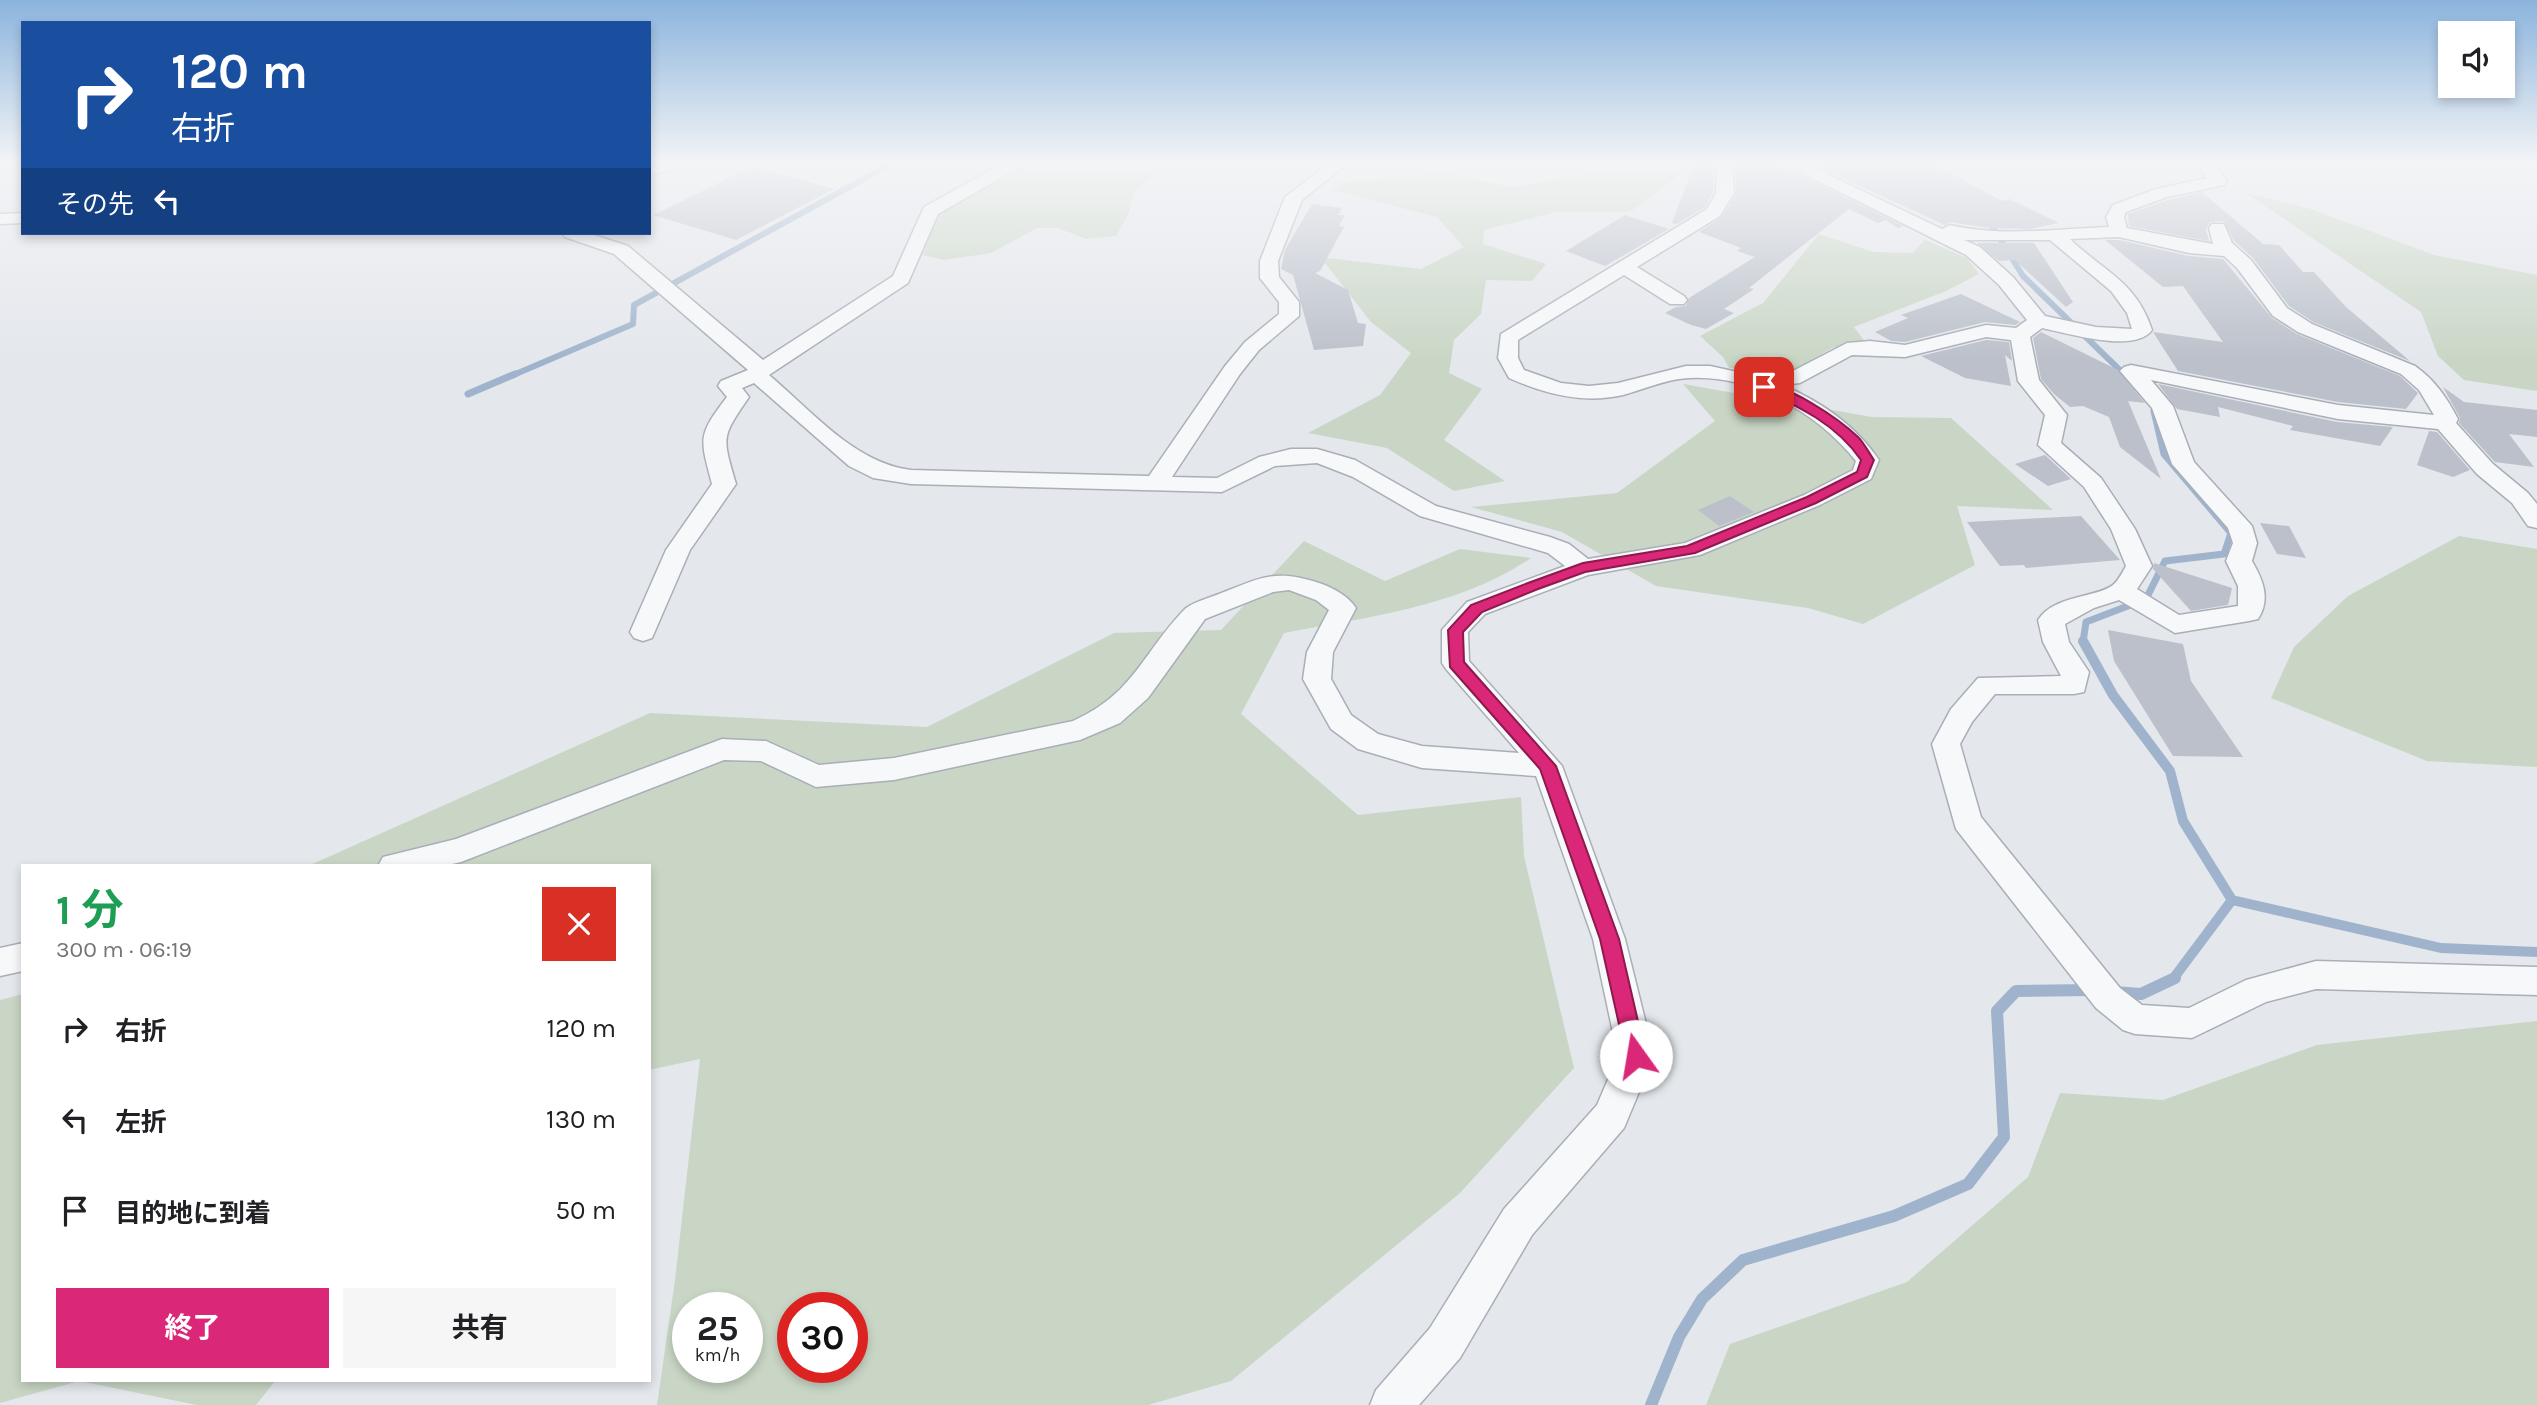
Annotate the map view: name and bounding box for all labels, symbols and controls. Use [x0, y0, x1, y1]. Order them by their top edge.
map controls [2438, 21, 2515, 98]
button: sound [2438, 21, 2515, 98]
text: 120 m [171, 43, 308, 100]
icon: right [56, 49, 147, 140]
text: 右折 [171, 110, 235, 147]
icon: left [148, 182, 186, 220]
text: その先 [56, 189, 134, 220]
pin [1734, 357, 1794, 417]
icon: arrive [1745, 368, 1783, 406]
text: 1 分 [56, 885, 124, 935]
button: close [542, 887, 616, 961]
text: 300 m · 06:19 [56, 936, 192, 963]
icon: right [56, 1010, 94, 1048]
text: 120 m [546, 1013, 616, 1044]
text: 右折 [115, 1016, 167, 1047]
position arrow [1599, 1019, 1673, 1093]
icon: left [56, 1101, 94, 1139]
text: 130 m [546, 1104, 616, 1135]
text: 左折 [115, 1107, 167, 1138]
icon: arrive [56, 1192, 94, 1230]
text: 50 m [555, 1195, 616, 1226]
text: 目的地に到着 [115, 1198, 271, 1229]
button: 終了 [56, 1288, 329, 1368]
button: 共有 [343, 1288, 616, 1368]
speed limit sign: 30 [777, 1292, 868, 1383]
text: 25 [697, 1308, 738, 1349]
text: km/h [695, 1344, 740, 1366]

